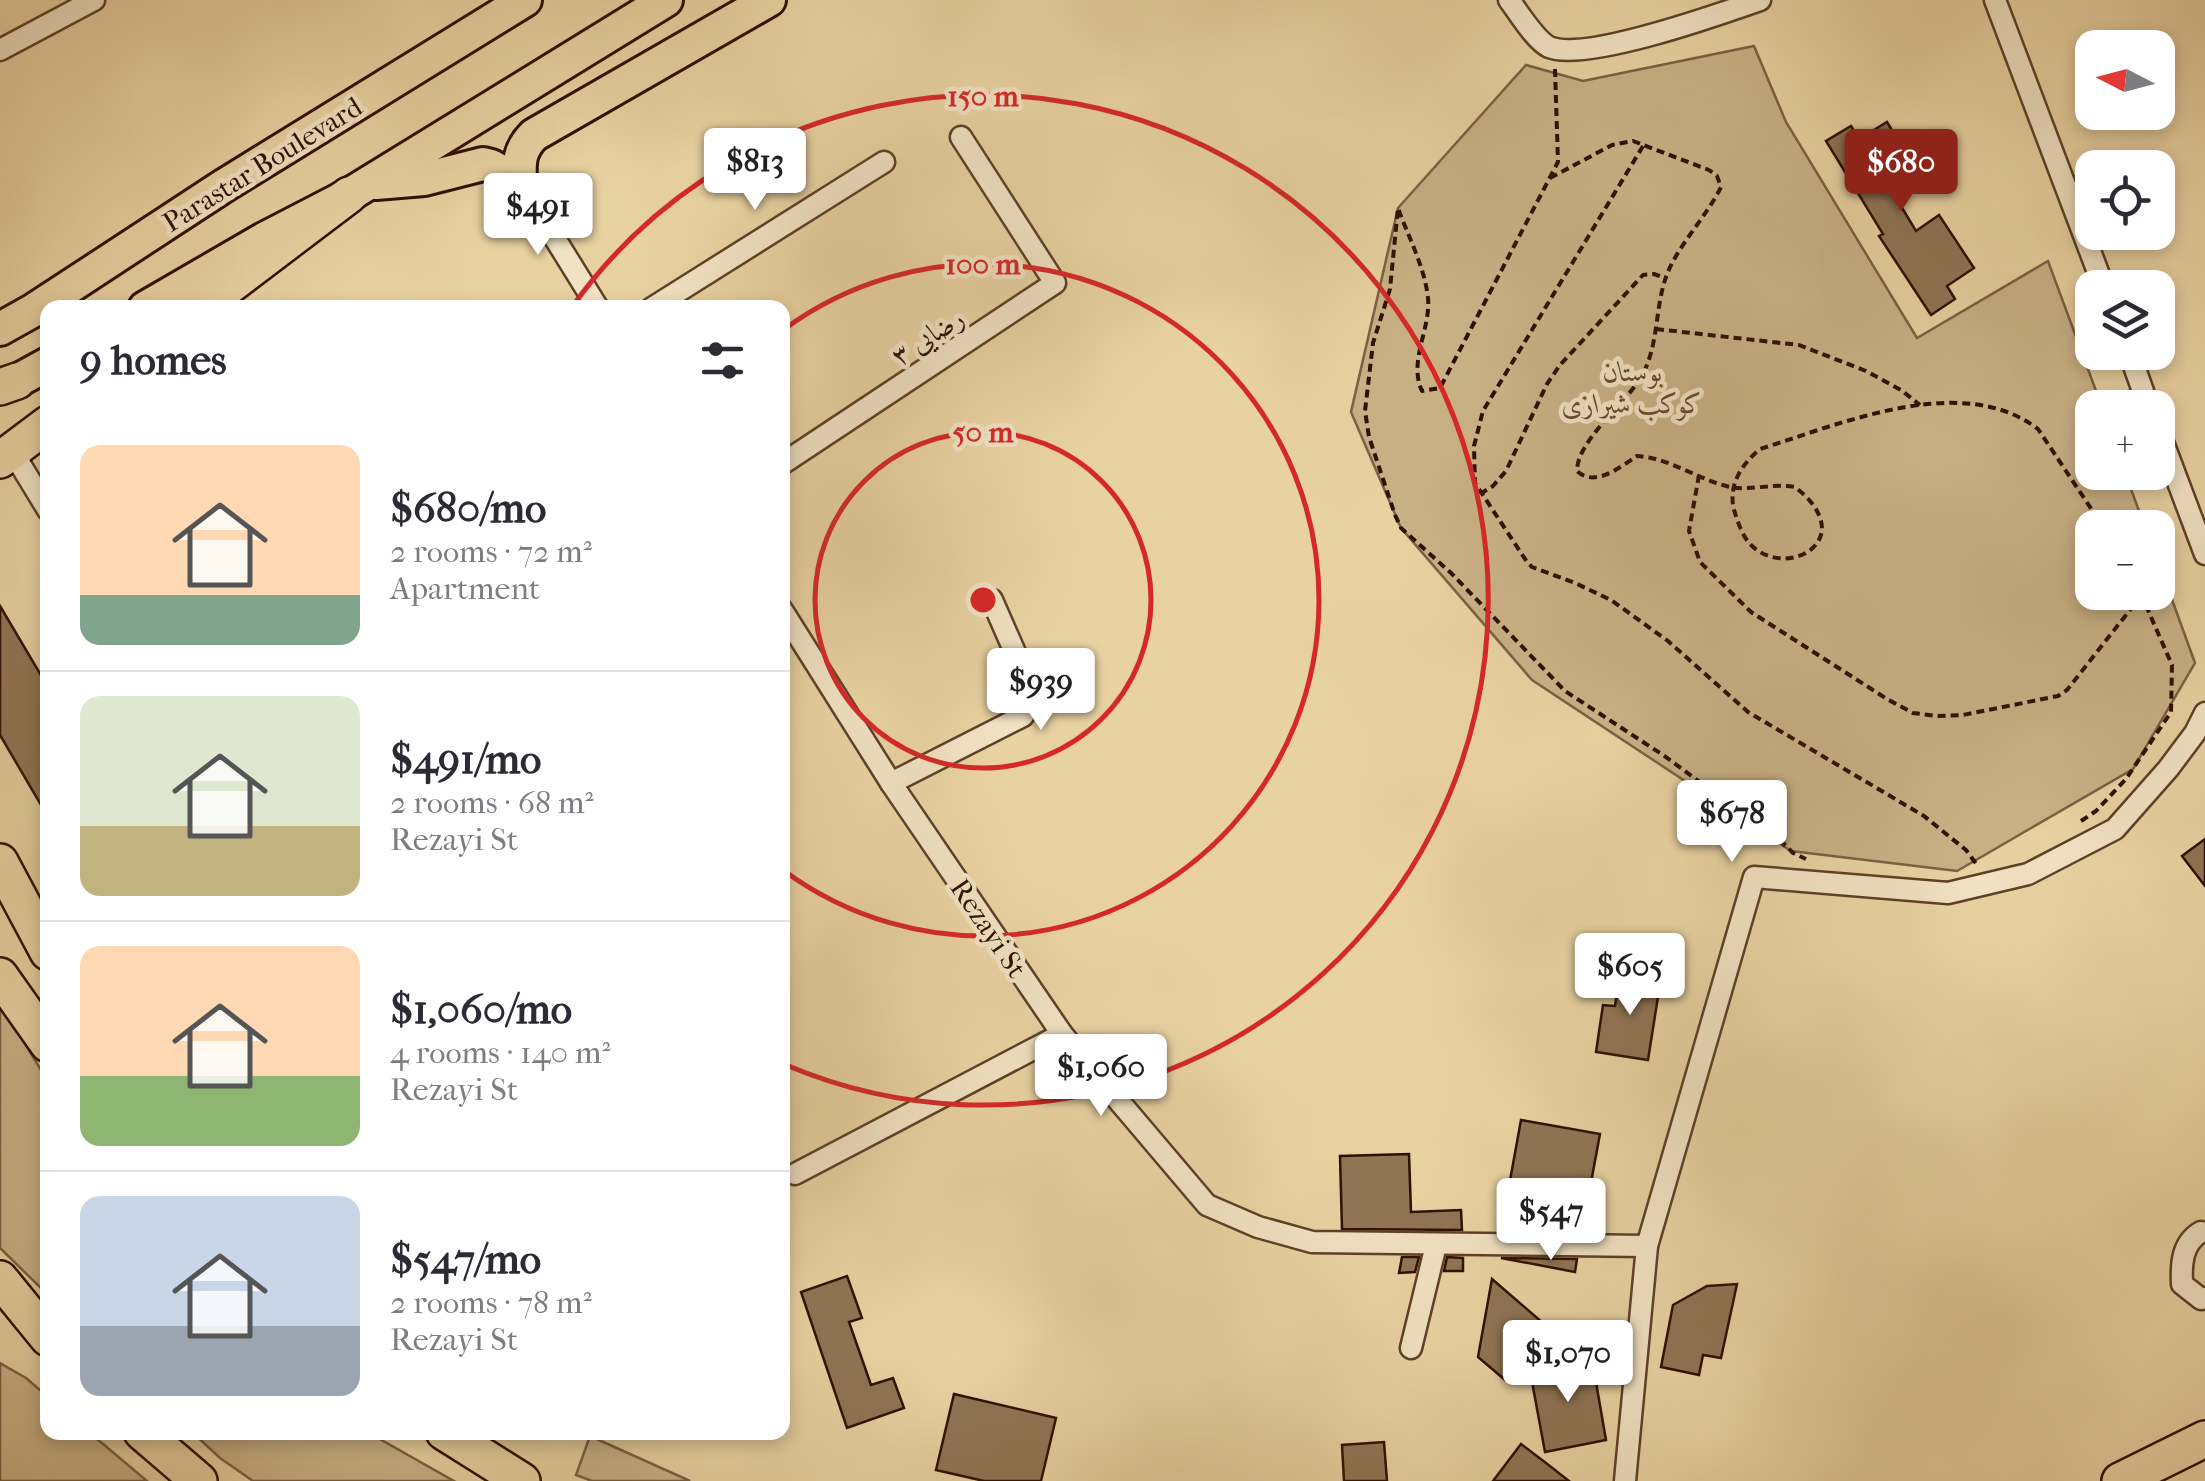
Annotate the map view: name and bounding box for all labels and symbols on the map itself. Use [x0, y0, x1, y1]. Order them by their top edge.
north arrow [2075, 30, 2175, 130]
text: 150 m [947, 79, 1020, 114]
street label: Parastar Boulevard [157, 90, 368, 239]
pin: $813 [696, 128, 814, 213]
pin: $680 [1842, 129, 1960, 214]
pin: $491 [479, 173, 597, 258]
text: 100 m [945, 247, 1022, 282]
street label: رضایی ۳ [885, 301, 971, 374]
park label: بوستان کوکب شیرازی [1561, 355, 1705, 421]
text: 50 m [953, 415, 1014, 450]
centre of rings [965, 582, 1001, 618]
pin: $939 [982, 648, 1100, 733]
pin: $678 [1673, 780, 1791, 865]
street label: Rezayi St [944, 873, 1034, 984]
pin: $605 [1571, 933, 1689, 1018]
pin: $1,060 [1020, 1034, 1182, 1119]
pin: $547 [1492, 1178, 1610, 1263]
pin: $1,070 [1487, 1320, 1649, 1405]

